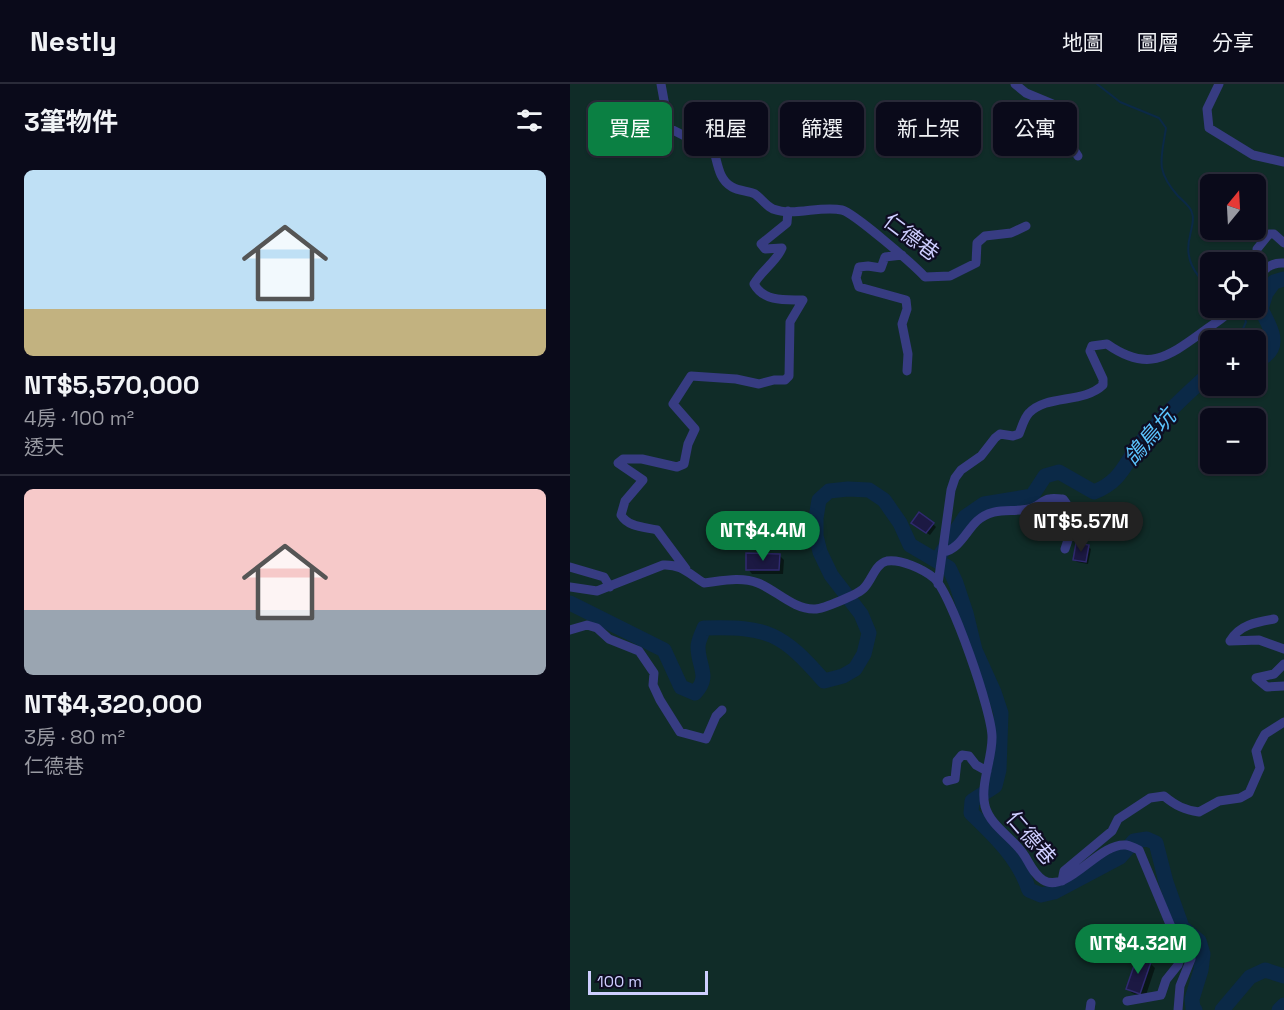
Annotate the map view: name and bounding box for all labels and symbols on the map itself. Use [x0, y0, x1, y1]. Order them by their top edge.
north arrow [1200, 174, 1266, 240]
street label: 仁德巷 [878, 207, 945, 266]
water label: 鴿鳥坑 [1117, 401, 1183, 471]
pin: NT$5.57M [1019, 502, 1143, 553]
pin: NT$4.4M [708, 511, 818, 562]
street label: 仁德巷 [1001, 805, 1062, 870]
pin: NT$4.32M [1076, 924, 1200, 975]
scale bar [588, 968, 708, 996]

